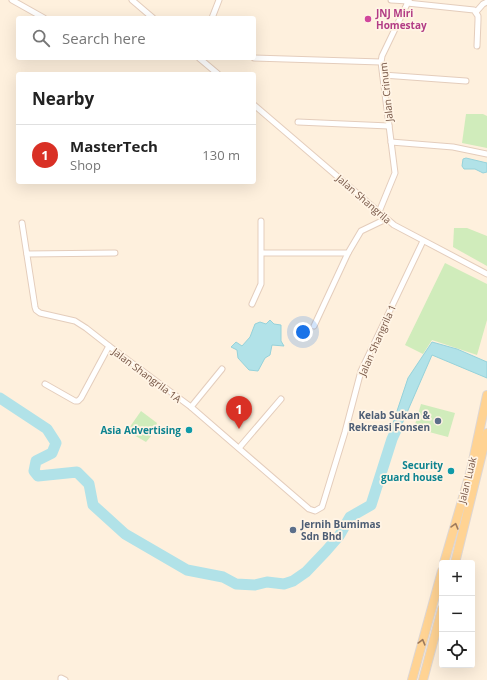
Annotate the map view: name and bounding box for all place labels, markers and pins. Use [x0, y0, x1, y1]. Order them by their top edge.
place label: JNJ Miri Homestay [375, 6, 427, 32]
marker: JNJ Miri Homestay [363, 14, 373, 24]
pin: 1 [226, 396, 252, 429]
place label: Kelab Sukan & Rekreasi Fonsen [348, 408, 430, 434]
marker: Kelab Sukan & Rekreasi Fonsen [433, 416, 443, 426]
place label: Asia Advertising [100, 423, 181, 437]
marker: Asia Advertising [184, 425, 194, 435]
place label: Security guard house [381, 458, 443, 484]
marker: Security guard house [446, 466, 456, 476]
place label: Jernih Bumimas Sdn Bhd [300, 517, 381, 543]
marker: Jernih Bumimas Sdn Bhd [288, 525, 298, 535]

